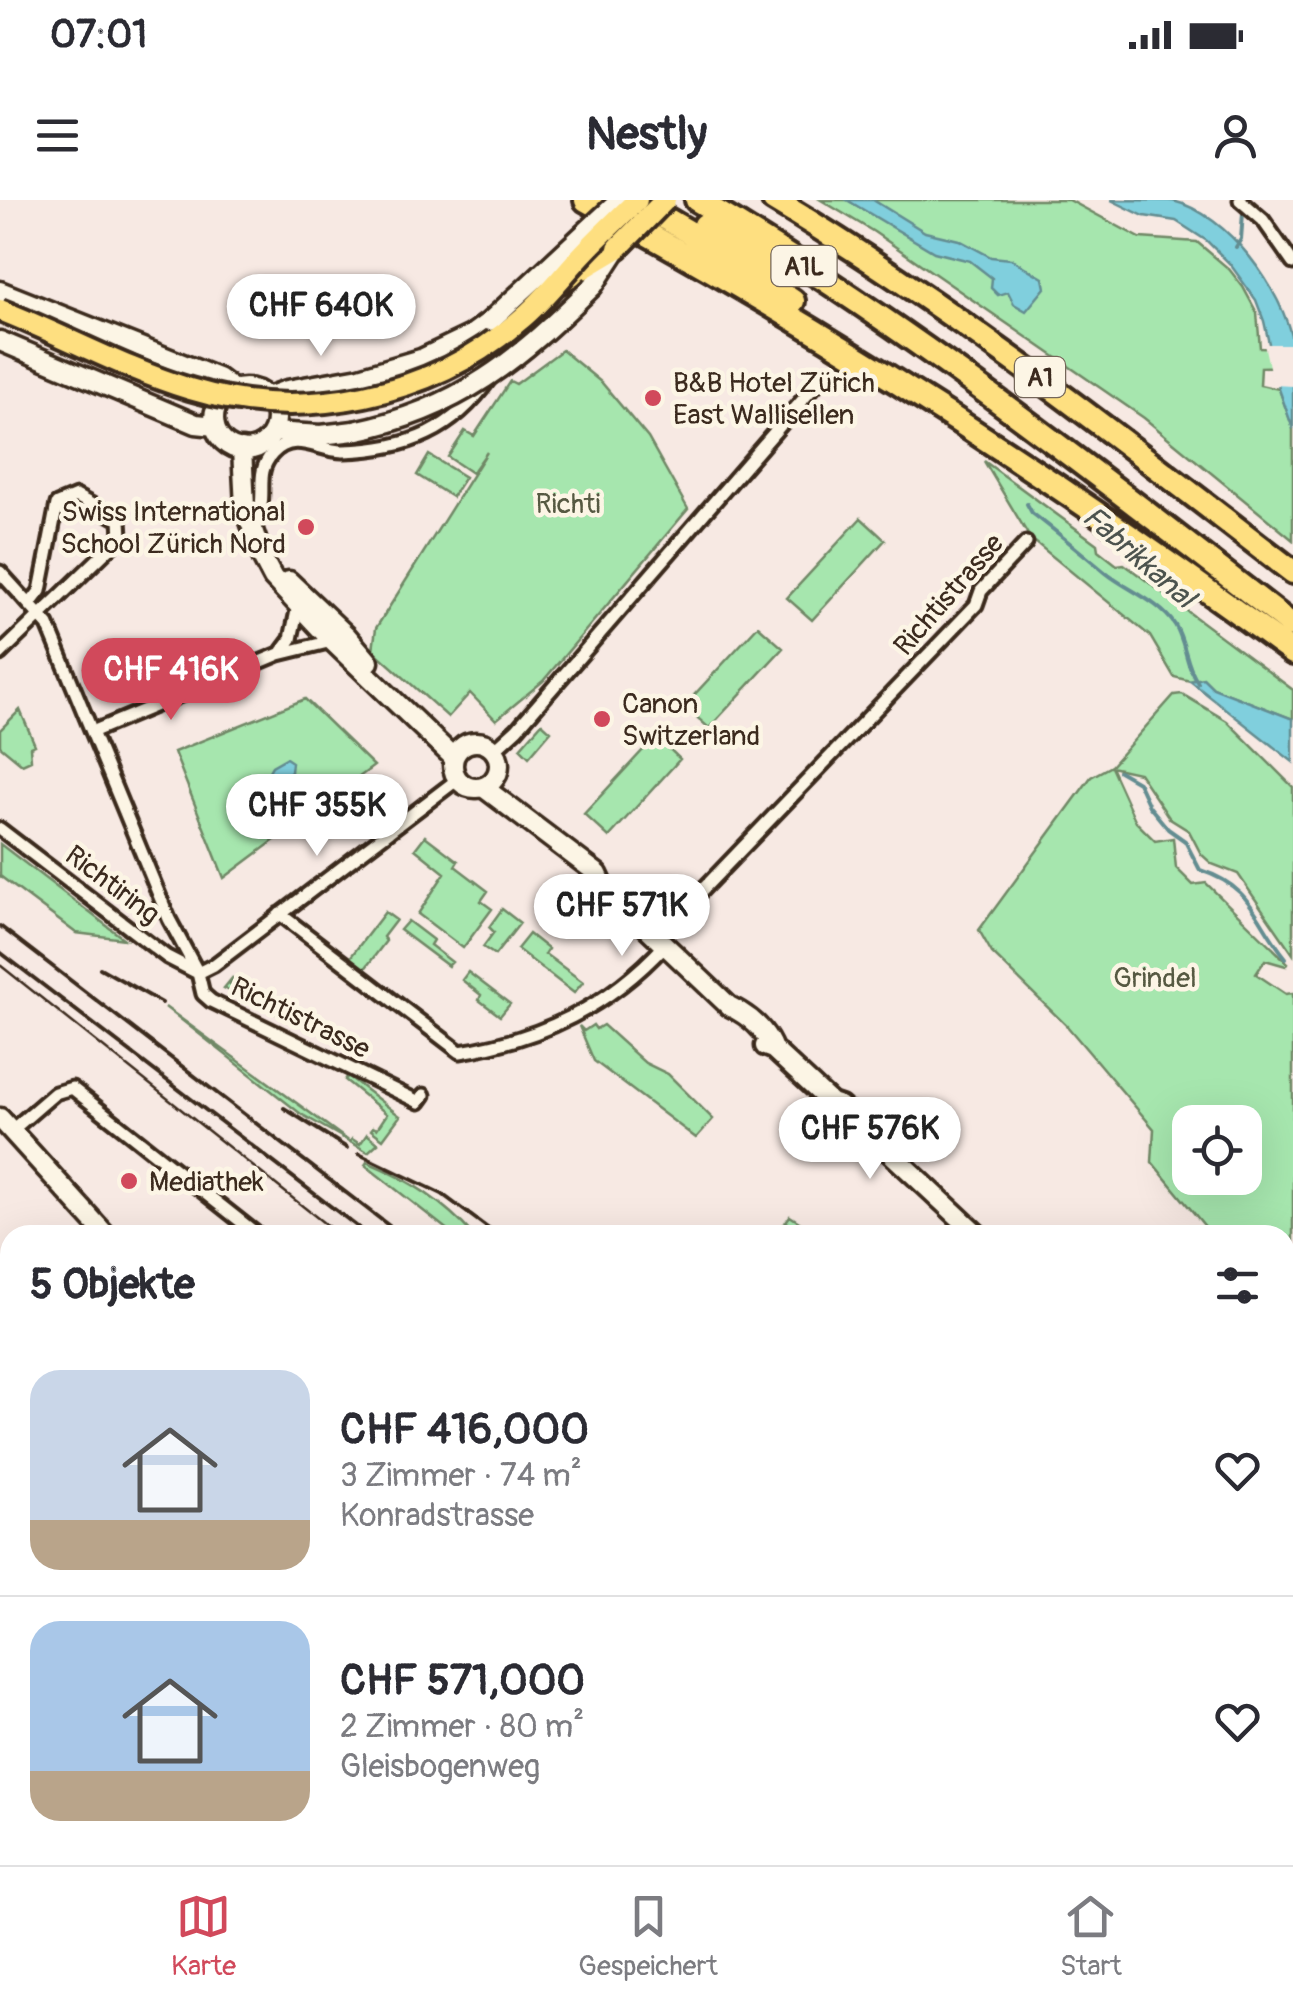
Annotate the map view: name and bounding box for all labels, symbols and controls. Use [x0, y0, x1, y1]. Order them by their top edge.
text: 07:01 [50, 11, 147, 59]
text: Nestly [586, 107, 707, 163]
icon: menu [30, 108, 85, 163]
icon: person [1208, 108, 1263, 163]
road number: A1L [772, 246, 836, 286]
pin: CHF 640K [218, 274, 424, 359]
text: CHF 640K [249, 286, 393, 326]
road number: A1 [1015, 357, 1065, 397]
place label: B&B Hotel Zürich East Wallisellen [673, 366, 875, 433]
marker: B&B Hotel Zürich East Wallisellen [642, 387, 664, 409]
park label: Richti [536, 487, 600, 522]
place label: Swiss International School Zürich Nord [60, 495, 286, 562]
water label: Fabrikkanal [1075, 498, 1205, 618]
marker: Swiss International School Zürich Nord [295, 516, 317, 538]
street label: Richtistrasse [887, 527, 1012, 663]
pin: CHF 416K [68, 638, 274, 723]
text: CHF 416K [103, 650, 239, 690]
place label: Canon Switzerland [622, 687, 760, 754]
marker: Canon Switzerland [591, 708, 613, 730]
pin: CHF 355K [214, 774, 420, 859]
text: CHF 355K [248, 786, 386, 826]
street label: Richtiring [58, 838, 166, 932]
pin: CHF 571K [519, 874, 725, 959]
text: CHF 571K [556, 886, 688, 926]
park label: Grindel [1113, 961, 1197, 996]
street label: Richtistrasse [225, 970, 376, 1067]
pin: CHF 576K [767, 1097, 973, 1182]
map controls [1172, 1105, 1262, 1195]
button: locate [1172, 1105, 1262, 1195]
text: CHF 576K [801, 1109, 939, 1149]
place label: Mediathek [149, 1165, 264, 1200]
marker: Mediathek [118, 1170, 140, 1192]
icon: filters [1210, 1258, 1265, 1313]
text: 5 Objekte [30, 1259, 195, 1311]
text: CHF 416,000 [340, 1404, 589, 1456]
icon: home [110, 1410, 230, 1530]
icon: heart [1210, 1443, 1265, 1498]
text: 3 Zimmer · 74 m² [340, 1456, 582, 1496]
text: Konradstrasse [340, 1496, 534, 1536]
text: CHF 571,000 [340, 1655, 585, 1707]
icon: home [110, 1661, 230, 1781]
icon: heart [1210, 1694, 1265, 1749]
text: 2 Zimmer · 80 m² [340, 1707, 584, 1747]
text: Gleisbogenweg [340, 1747, 540, 1787]
tab: Karte [171, 1889, 236, 1984]
tab: Gespeichert [578, 1889, 718, 1984]
tab: Start [1060, 1889, 1122, 1984]

